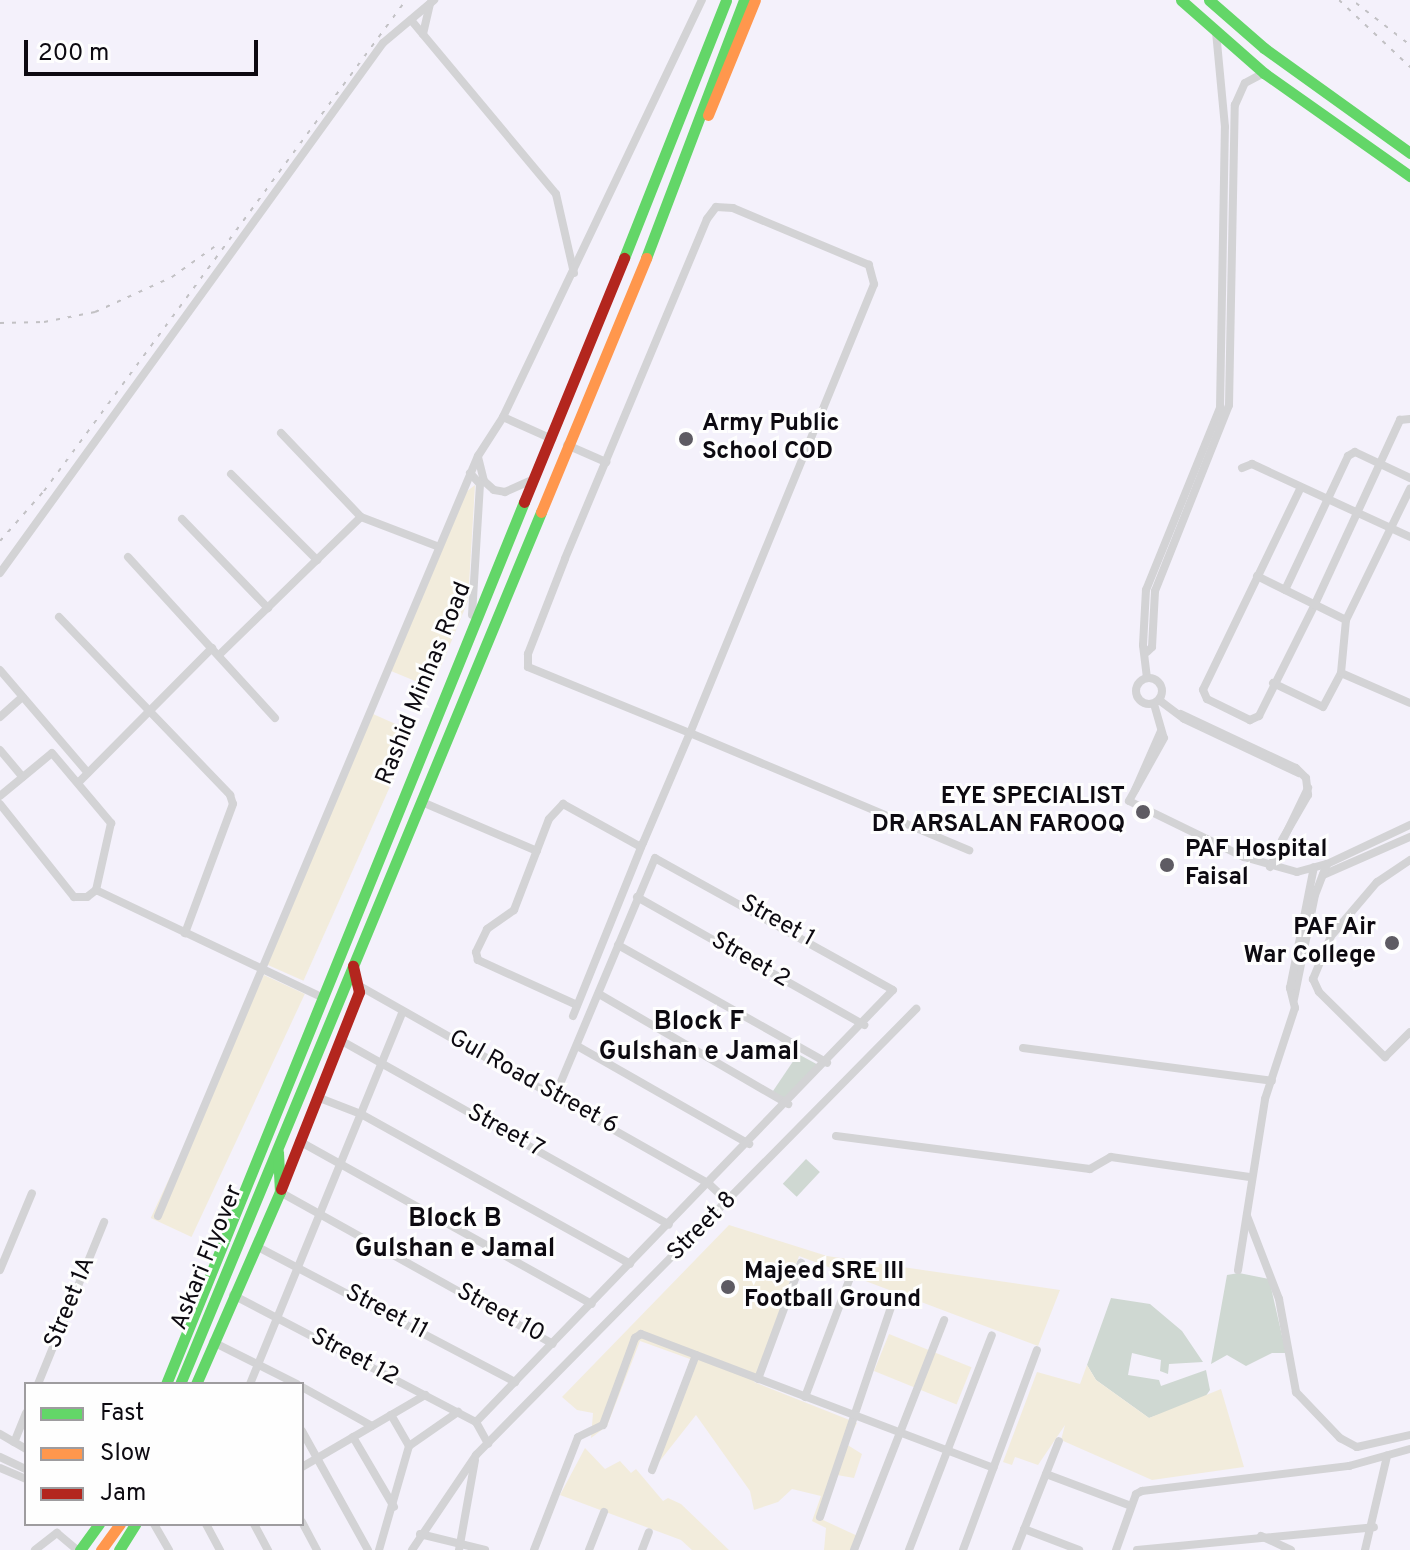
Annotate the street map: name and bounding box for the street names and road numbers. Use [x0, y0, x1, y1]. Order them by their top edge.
street label: Rashid Minhas Road [371, 578, 479, 790]
street label: Street 1 [735, 890, 819, 954]
street label: Street 2 [705, 927, 795, 995]
street label: Gul Road Street 6 [443, 1025, 623, 1141]
street label: Street 7 [461, 1099, 549, 1165]
street label: Askari Flyover [166, 1181, 250, 1335]
street label: Street 8 [662, 1186, 744, 1268]
street label: Street 1A [40, 1253, 102, 1353]
street label: Street 10 [451, 1278, 549, 1350]
street label: Street 11 [340, 1279, 432, 1347]
street label: Street 12 [305, 1323, 403, 1393]

